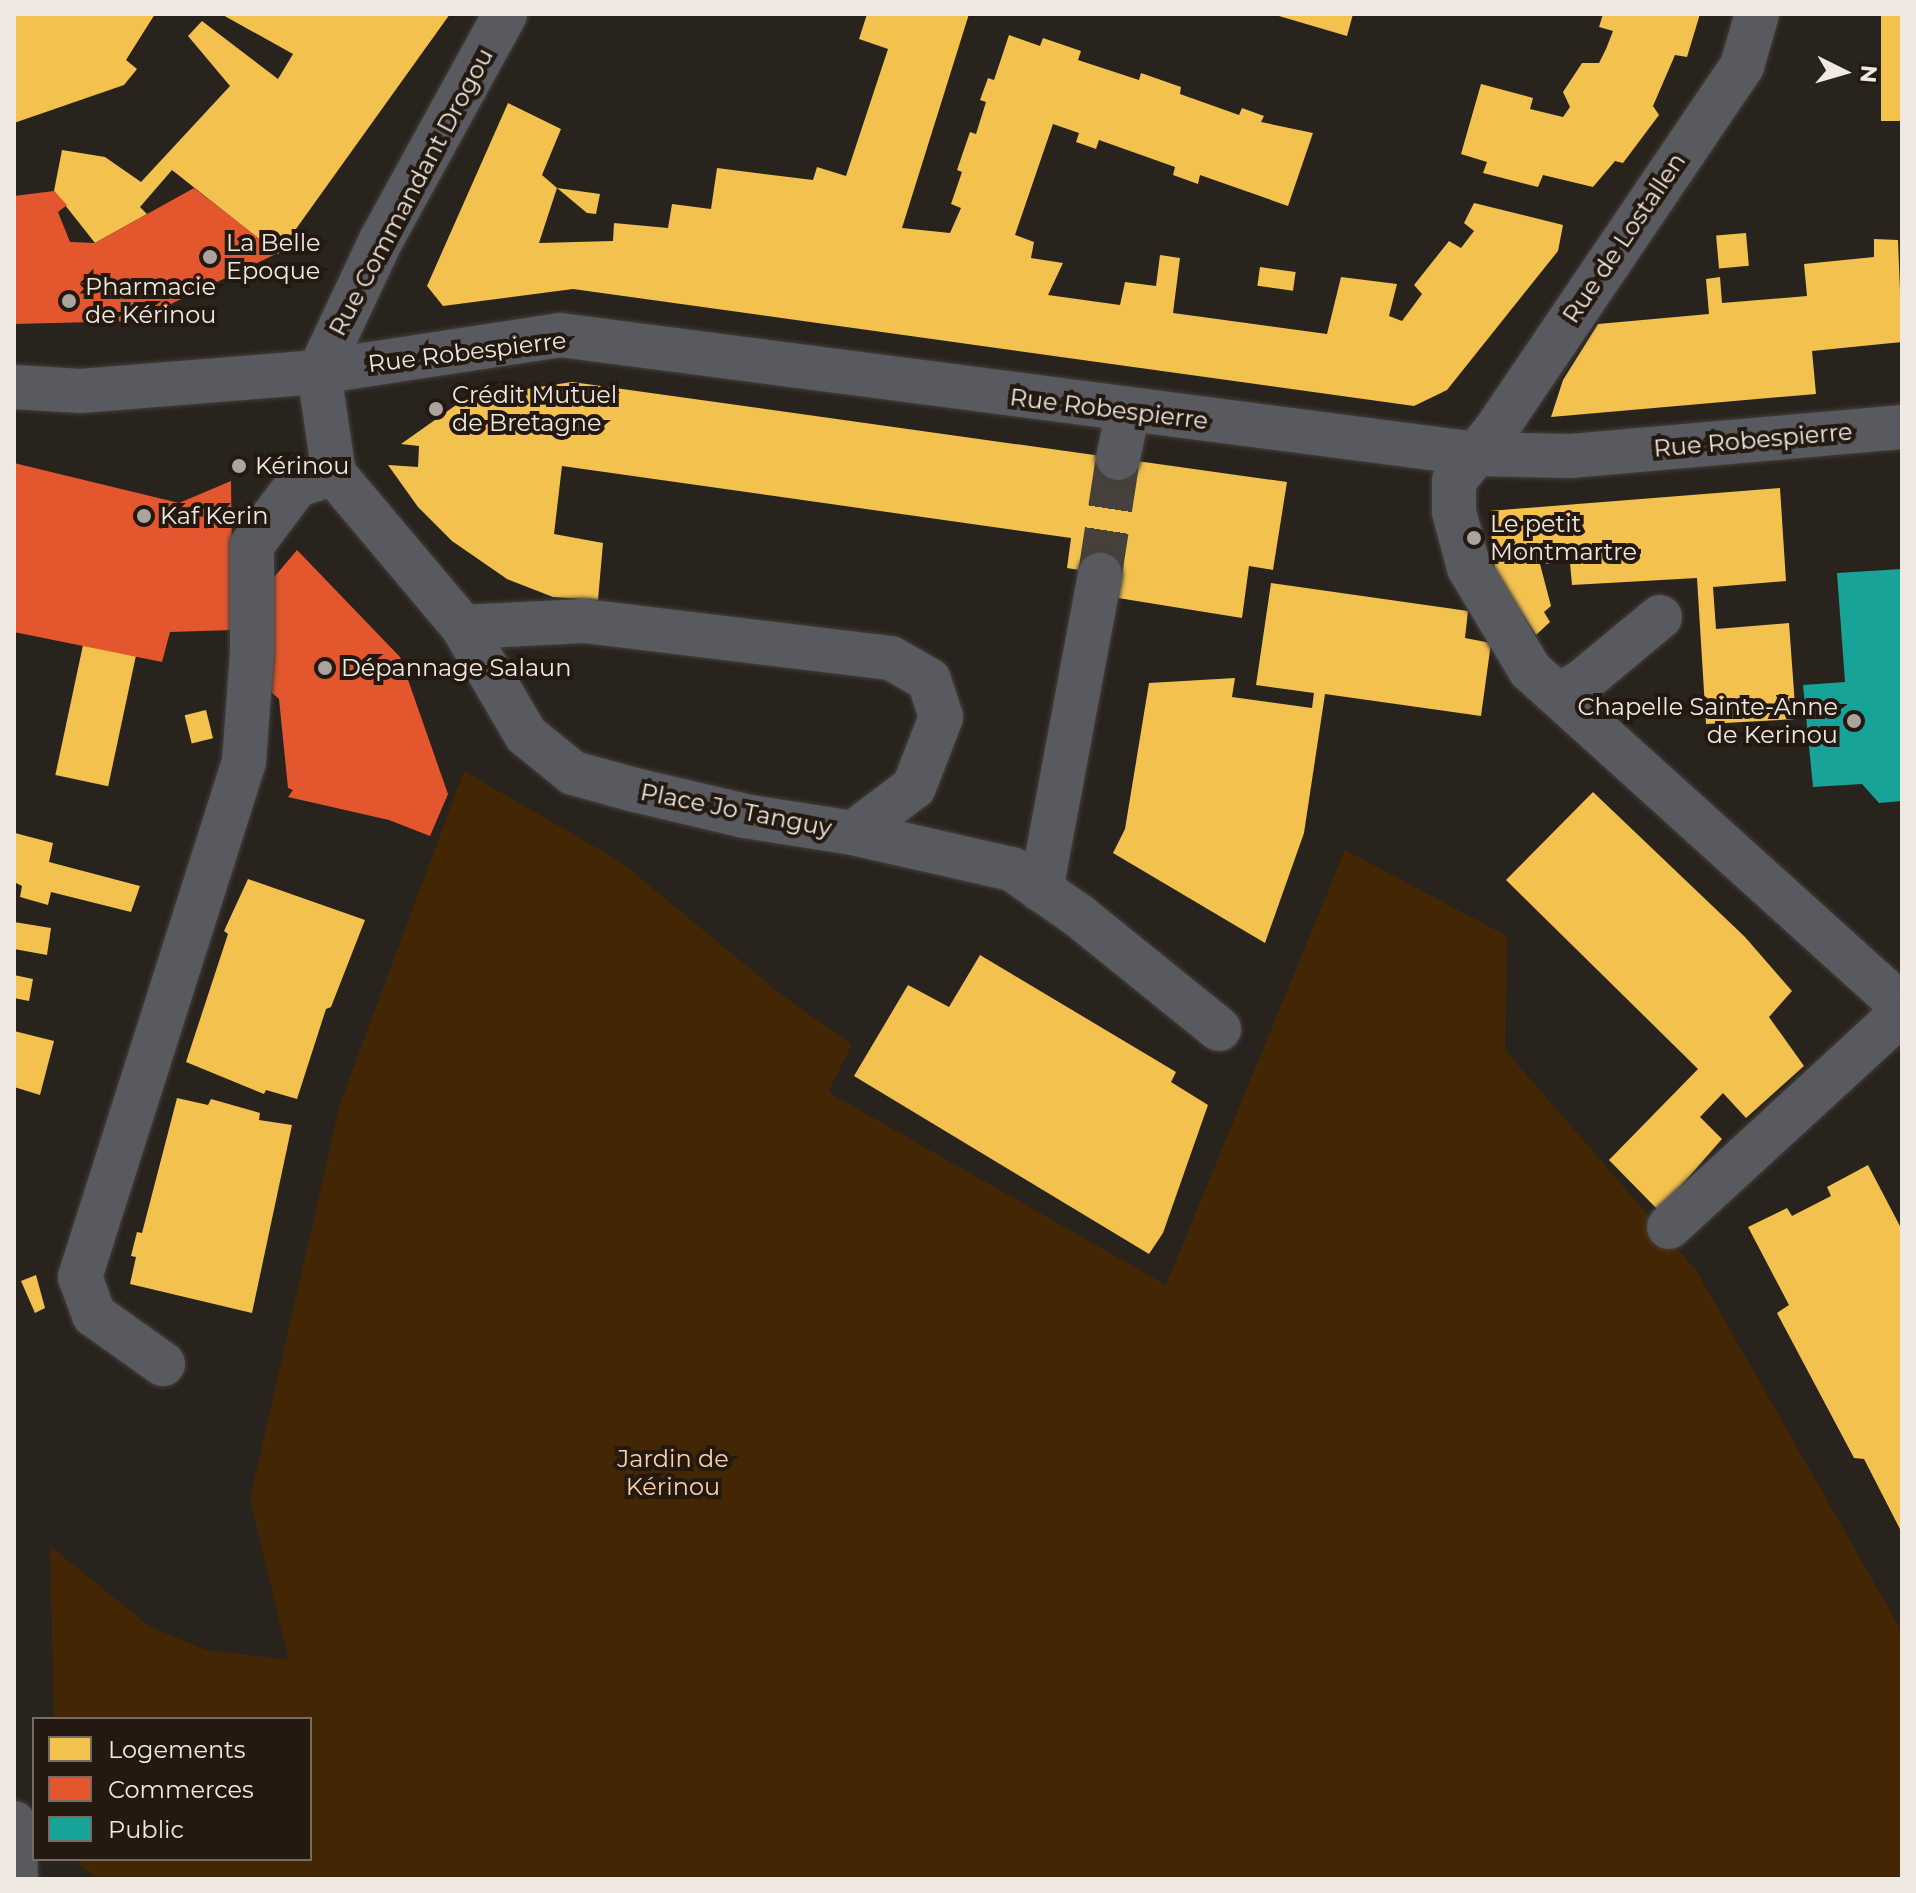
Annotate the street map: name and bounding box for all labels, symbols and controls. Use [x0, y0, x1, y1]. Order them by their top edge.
north arrow [1804, 32, 1884, 112]
street label: Rue Commandant Drogou [323, 43, 499, 341]
text: N [1854, 64, 1883, 84]
street label: Rue de Lostallen [1556, 147, 1692, 329]
place label: La Belle Epoque [226, 229, 321, 285]
marker: La Belle Epoque [201, 248, 219, 266]
place label: Pharmacie de Kérinou [85, 273, 216, 329]
marker: Pharmacie de Kérinou [60, 292, 78, 310]
street label: Rue Robespierre [366, 326, 568, 378]
place label: Crédit Mutuel de Bretagne [452, 381, 617, 437]
street label: Rue Robespierre [1008, 383, 1210, 435]
marker: Crédit Mutuel de Bretagne [427, 400, 445, 418]
street label: Rue Robespierre [1652, 417, 1854, 463]
place label: Kérinou [255, 452, 349, 480]
marker: Kérinou [230, 457, 248, 475]
place label: Kaf Kerin [160, 502, 268, 530]
marker: Kaf Kerin [135, 507, 153, 525]
place label: Le petit Montmartre [1490, 510, 1637, 566]
marker: Le petit Montmartre [1465, 529, 1483, 547]
place label: Dépannage Salaun [341, 654, 571, 682]
marker: Dépannage Salaun [316, 659, 334, 677]
place label: Chapelle Sainte-Anne de Kerinou [1578, 693, 1838, 749]
marker: Chapelle Sainte-Anne de Kerinou [1845, 712, 1863, 730]
street label: Place Jo Tanguy [638, 777, 834, 843]
park label: Jardin de Kérinou [617, 1445, 729, 1501]
legend [32, 1717, 312, 1861]
text: Logements [108, 1735, 246, 1764]
text: Commerces [108, 1775, 254, 1804]
text: Public [108, 1815, 184, 1844]

